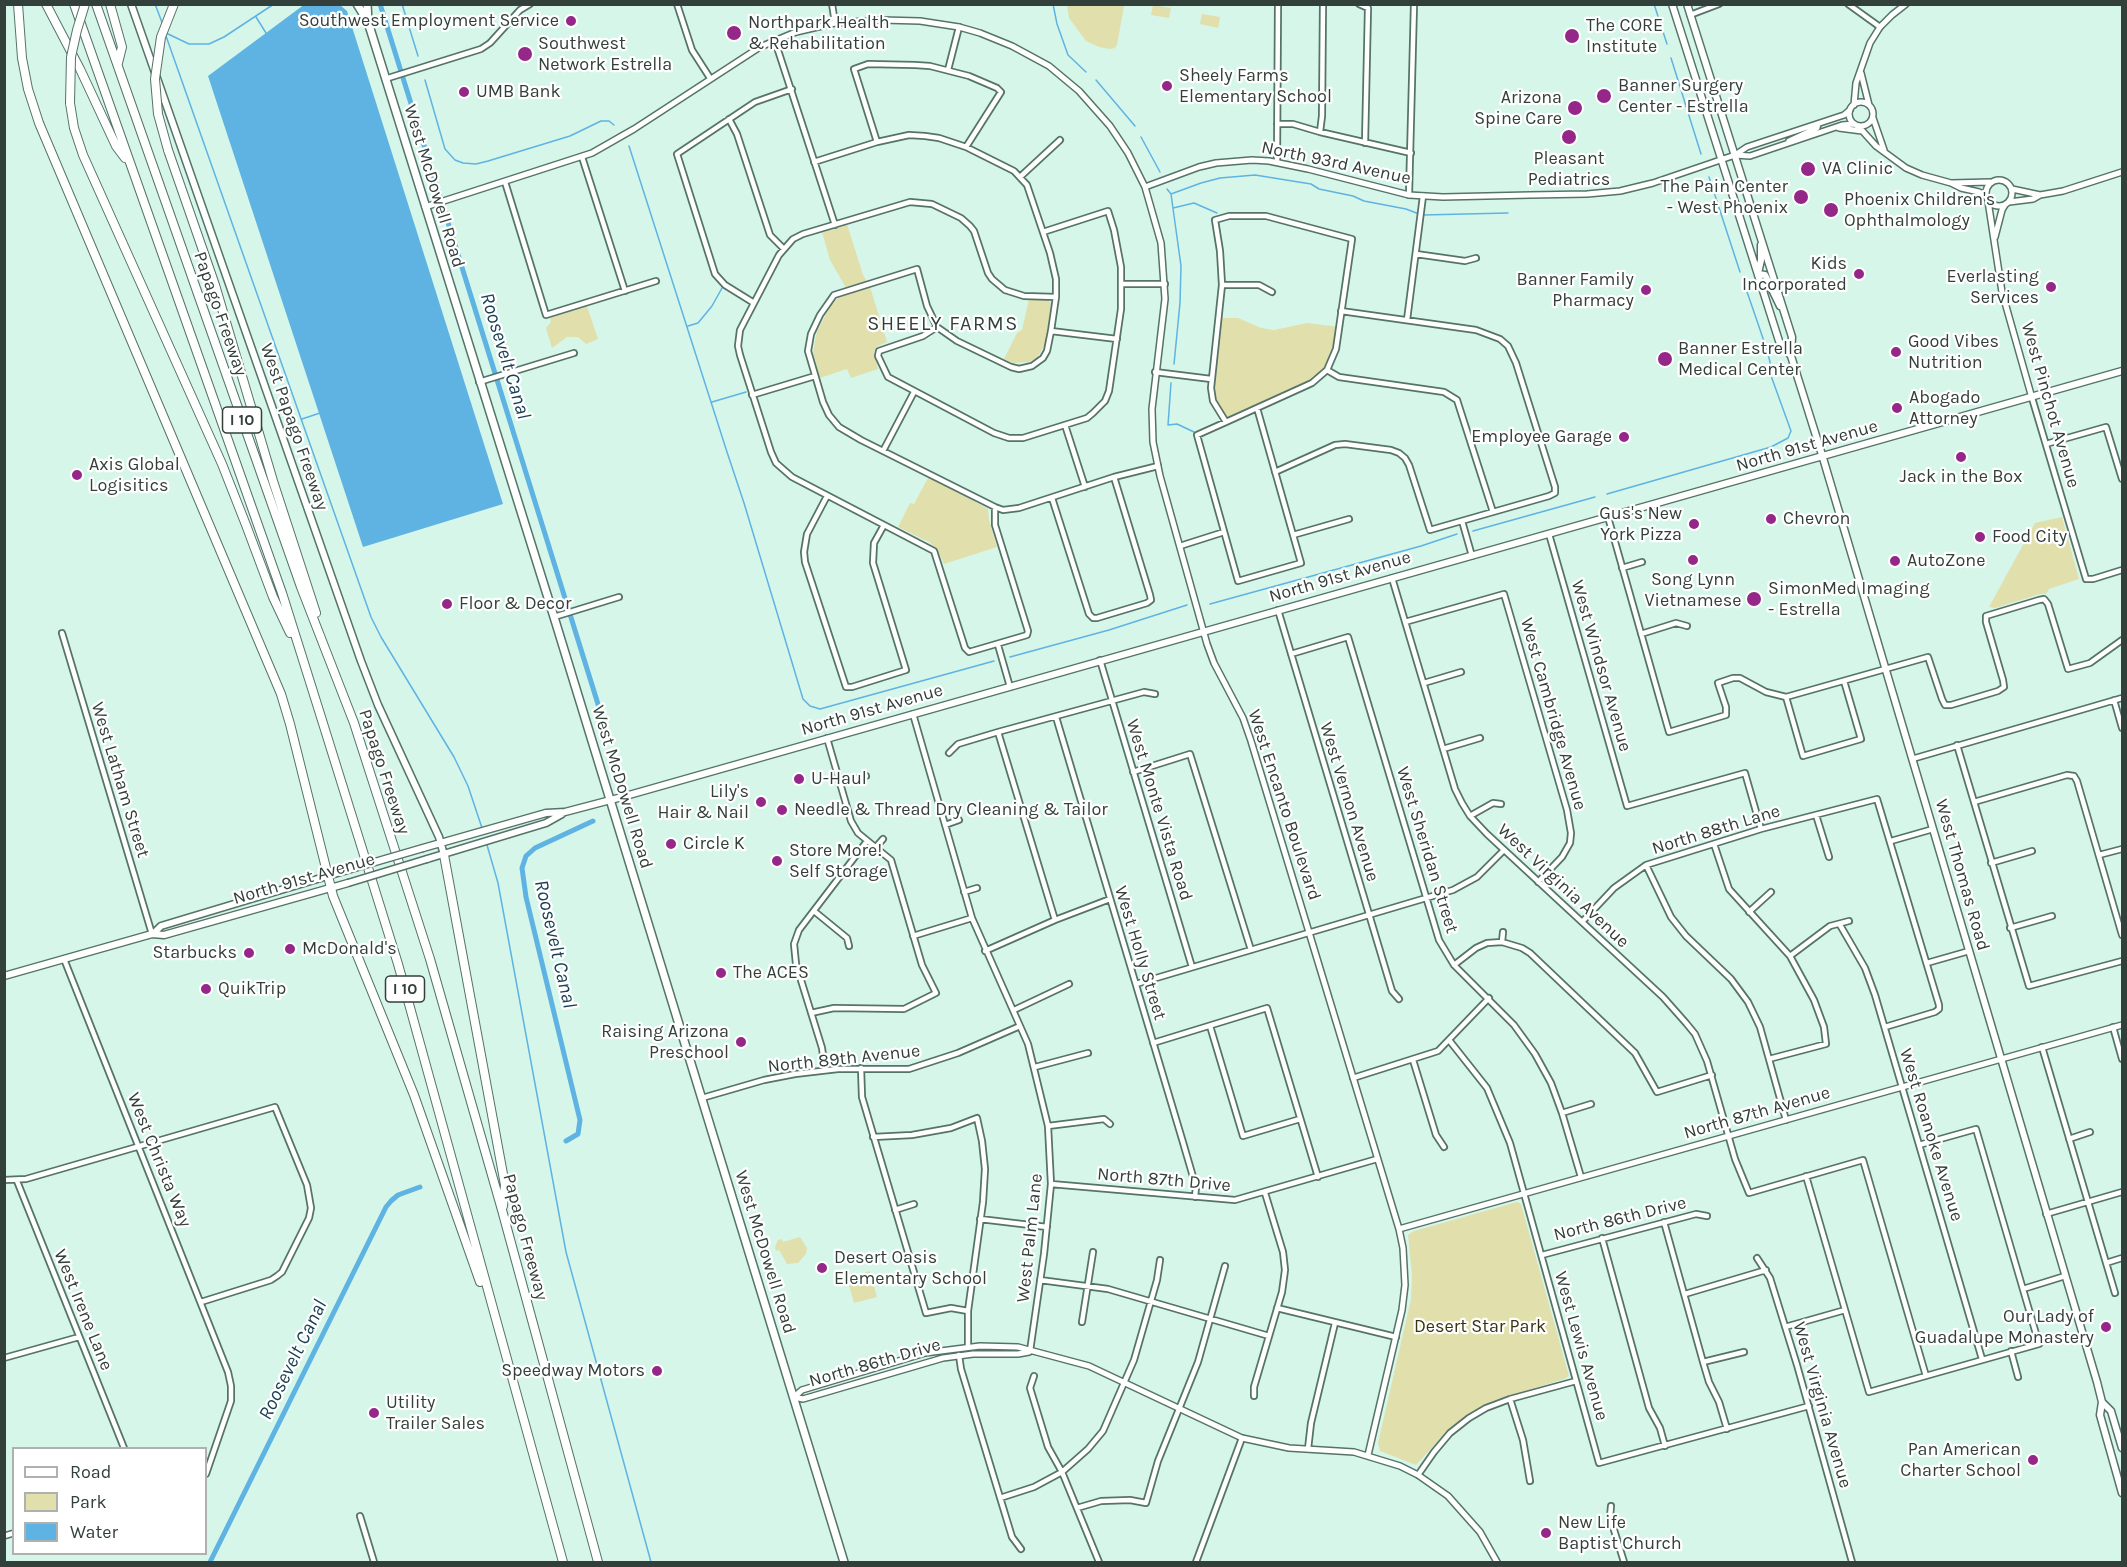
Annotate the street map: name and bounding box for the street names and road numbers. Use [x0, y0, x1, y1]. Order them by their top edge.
street label: West McDowell Road [399, 102, 469, 270]
street label: North 93rd Avenue [1259, 137, 1413, 189]
street label: Papago Freeway [189, 249, 251, 379]
street label: West Pinchot Avenue [2016, 319, 2084, 491]
street label: West Papago Freeway [255, 340, 333, 514]
road number: I 10 [222, 407, 262, 433]
street label: North 91st Avenue [1734, 415, 1880, 477]
street label: North 91st Avenue [1267, 546, 1413, 608]
street label: West Windsor Avenue [1566, 578, 1636, 754]
street label: West Cambridge Avenue [1515, 615, 1591, 813]
street label: North 91st Avenue [799, 679, 945, 741]
street label: West Latham Street [86, 700, 154, 860]
street label: West McDowell Road [587, 703, 657, 871]
street label: Papago Freeway [354, 707, 414, 837]
street label: West Encanto Boulevard [1243, 707, 1325, 903]
street label: West Monte Vista Road [1121, 717, 1197, 903]
street label: West Vernon Avenue [1314, 720, 1384, 884]
street label: West Sheridan Street [1391, 764, 1463, 936]
street label: West Thomas Road [1930, 797, 1994, 953]
street label: North 88th Lane [1649, 800, 1783, 860]
street label: West Virginia Avenue [1493, 819, 1633, 953]
street label: North 91st Avenue [231, 848, 377, 910]
street label: West Holly Street [1109, 883, 1171, 1023]
road number: I 10 [386, 976, 424, 1002]
street label: North 89th Avenue [767, 1040, 921, 1078]
street label: West Roanoke Avenue [1894, 1046, 1968, 1224]
street label: North 87th Avenue [1681, 1082, 1833, 1144]
street label: West Christa Way [122, 1090, 196, 1230]
street label: North 87th Drive [1096, 1163, 1232, 1197]
street label: West McDowell Road [730, 1168, 800, 1336]
street label: Papago Freeway [498, 1171, 552, 1303]
street label: West Palm Lane [1012, 1172, 1048, 1304]
street label: North 86th Drive [1551, 1192, 1689, 1246]
street label: West Irene Lane [49, 1246, 117, 1374]
street label: West Lewis Avenue [1549, 1269, 1613, 1423]
street label: West Virginia Avenue [1788, 1319, 1856, 1491]
street label: North 86th Drive [807, 1334, 943, 1392]

